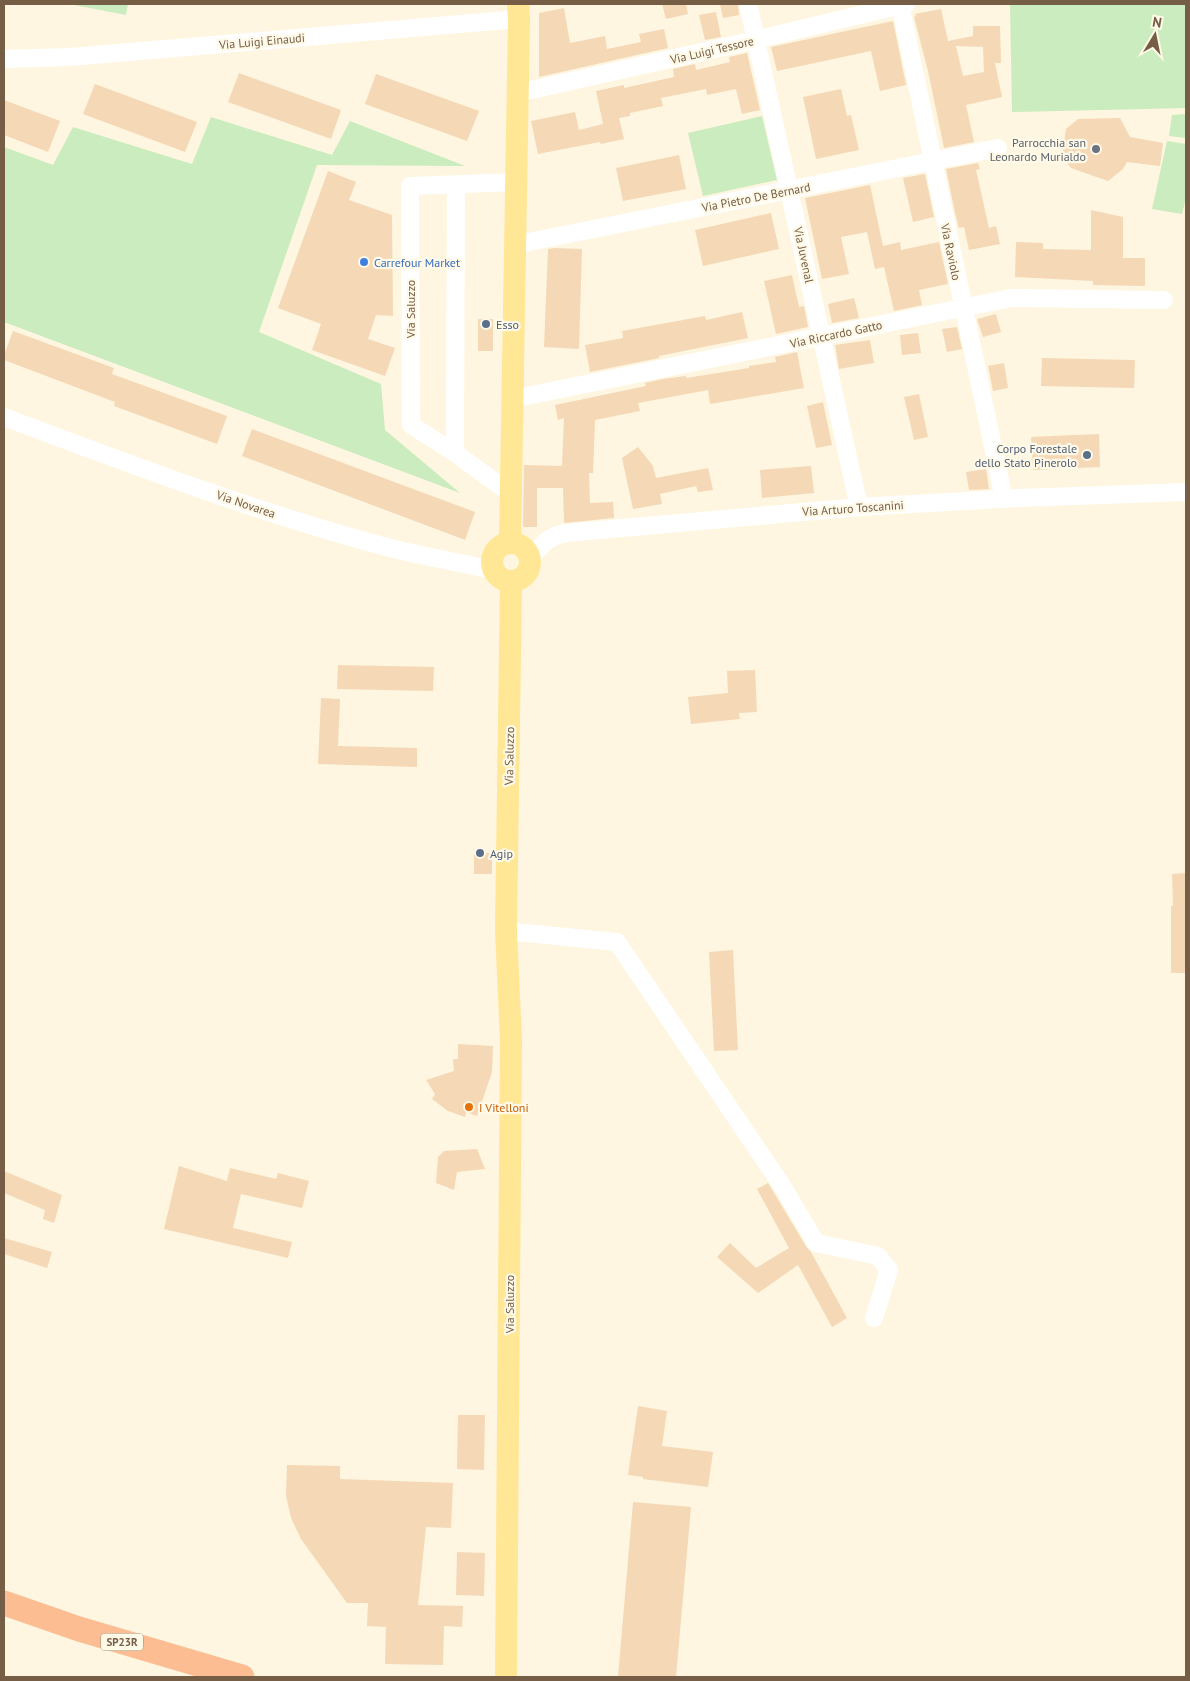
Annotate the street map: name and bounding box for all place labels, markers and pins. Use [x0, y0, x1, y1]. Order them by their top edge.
place label: Parrocchia san Leonardo Murialdo [990, 135, 1086, 164]
marker: Parrocchia san Leonardo Murialdo [1090, 143, 1102, 155]
place label: Carrefour Market [374, 255, 460, 270]
marker: Carrefour Market [358, 256, 370, 268]
place label: Esso [496, 317, 519, 332]
marker: Esso [480, 318, 492, 330]
place label: Corpo Forestale dello Stato Pinerolo [975, 441, 1077, 470]
marker: Corpo Forestale dello Stato Pinerolo [1081, 449, 1093, 461]
place label: Agip [490, 846, 513, 861]
marker: Agip [474, 847, 486, 859]
place label: I Vitelloni [479, 1100, 529, 1115]
marker: I Vitelloni [463, 1101, 475, 1113]

